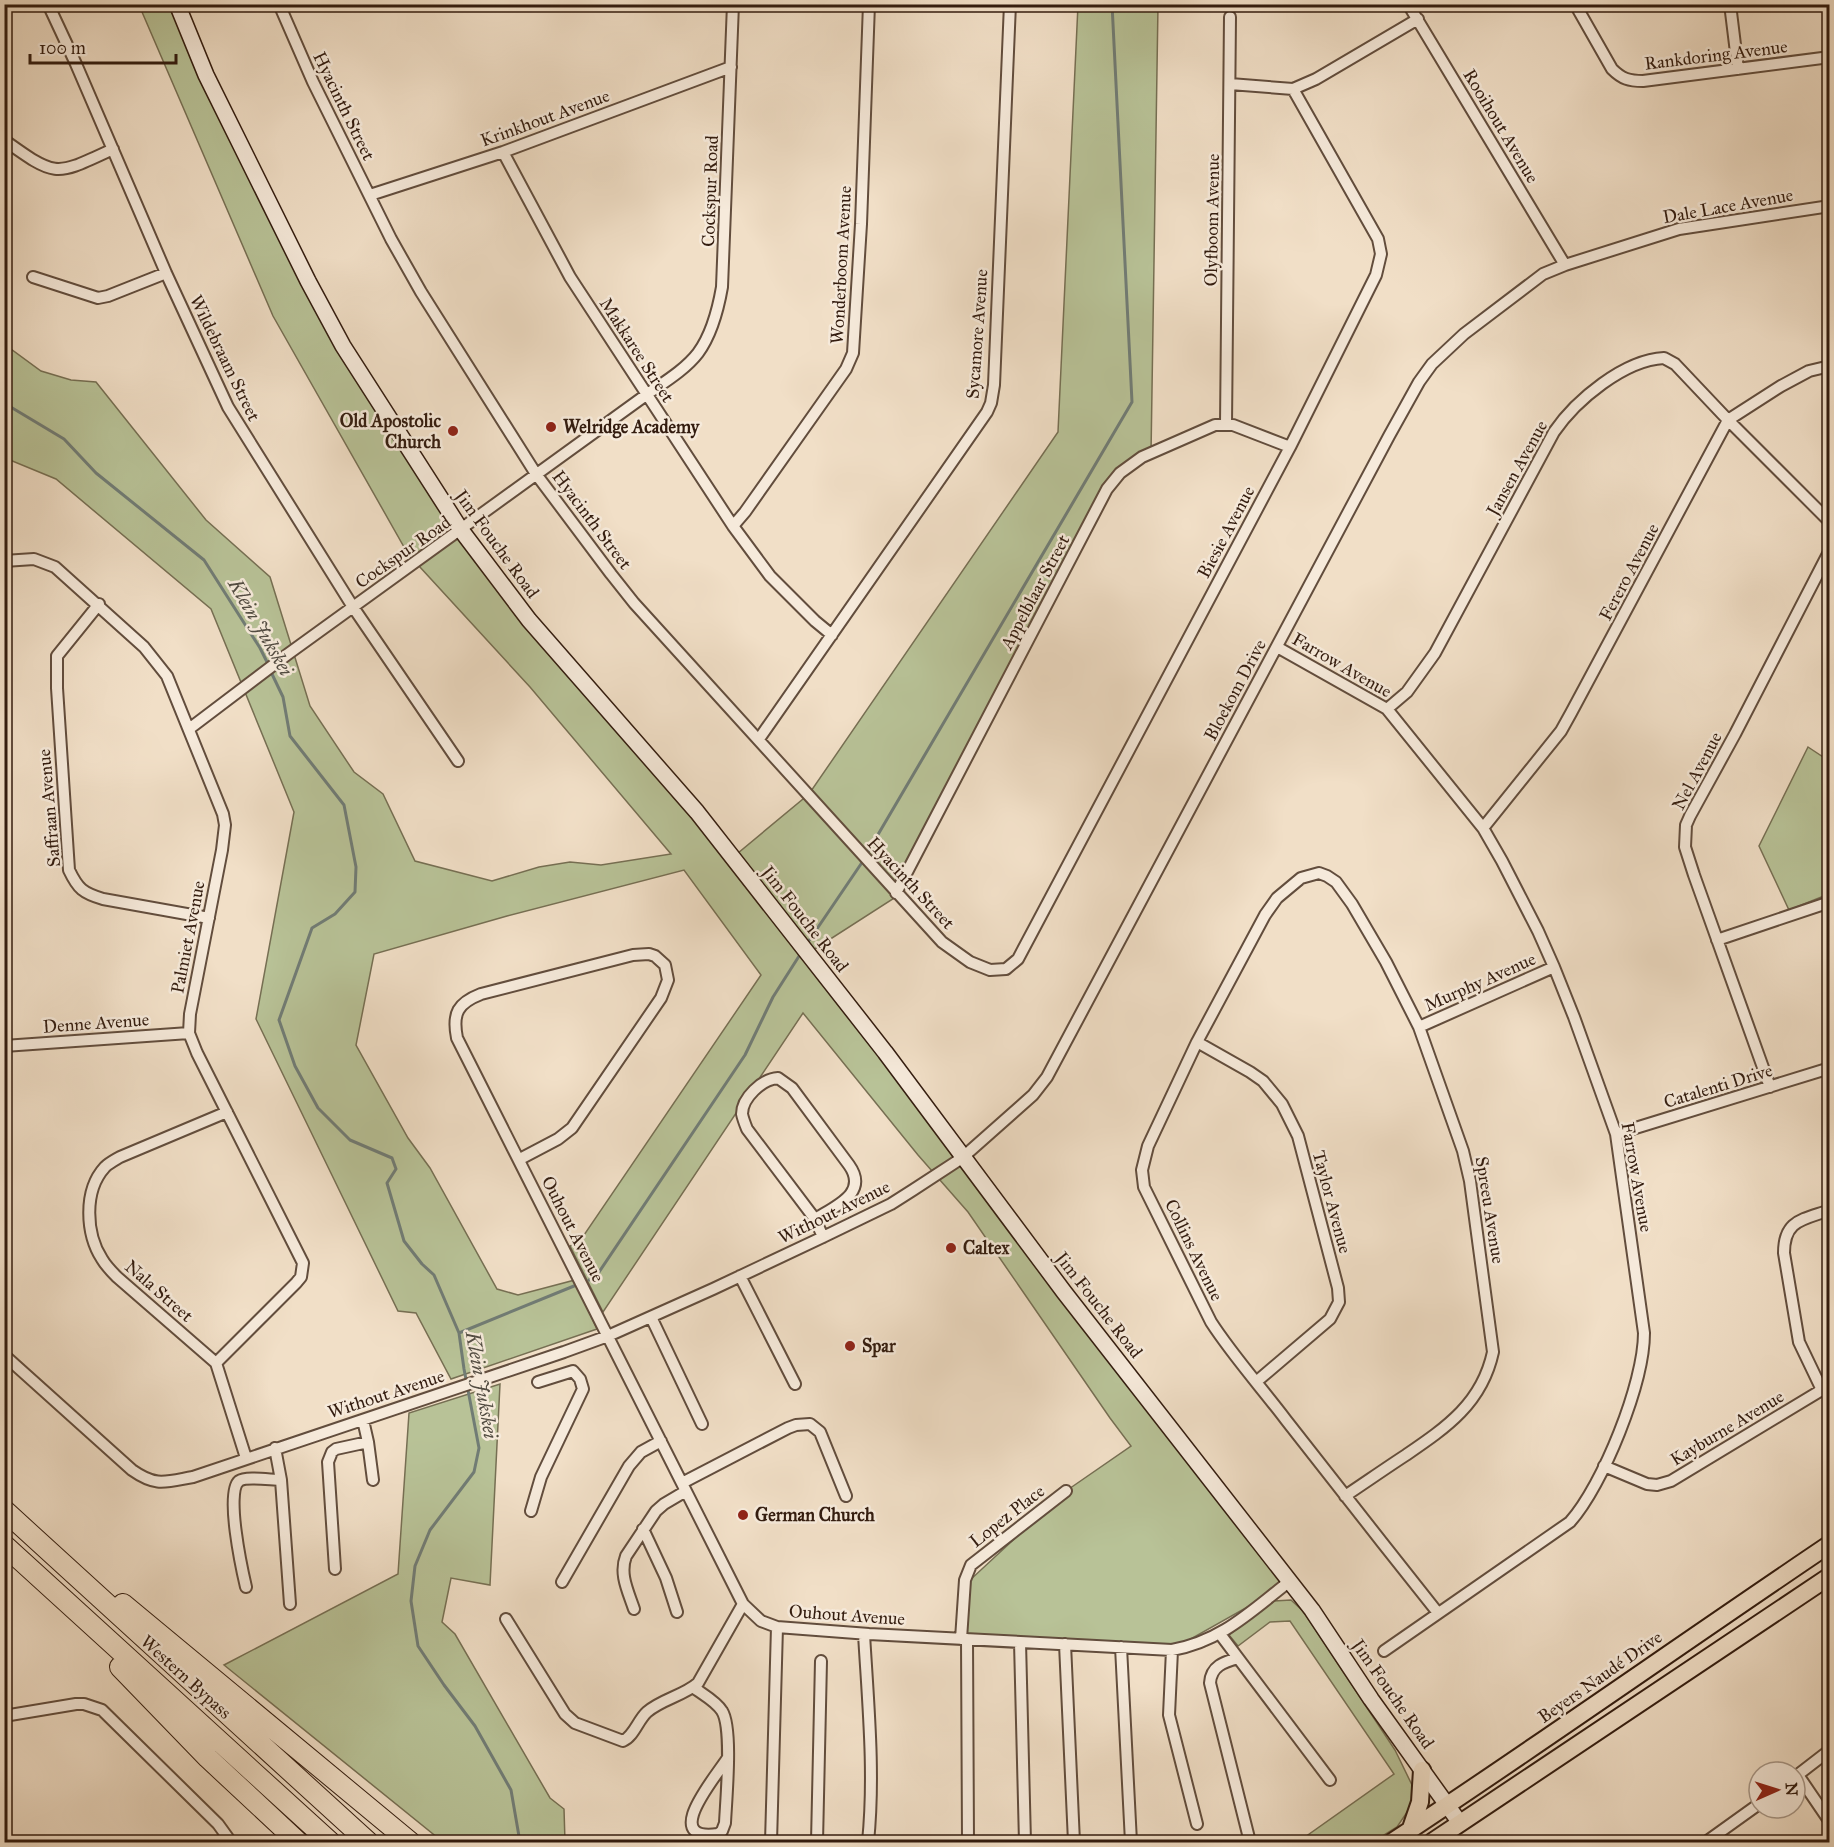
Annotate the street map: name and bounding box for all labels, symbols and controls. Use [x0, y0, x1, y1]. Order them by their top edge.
scale bar [30, 27, 176, 65]
street label: Rankdoring Avenue [1643, 35, 1789, 76]
text: 100 m [39, 37, 86, 59]
street label: Hyacinth Street [308, 48, 380, 165]
street label: Rooihout Avenue [1458, 65, 1544, 187]
street label: Krinkhout Avenue [478, 84, 612, 152]
street label: Cockspur Road [697, 135, 723, 247]
street label: Olyfboom Avenue [1200, 153, 1224, 287]
street label: Dale Lace Avenue [1661, 184, 1795, 228]
street label: Wonderboom Avenue [826, 185, 856, 345]
street label: Sycamore Avenue [961, 268, 993, 400]
street label: Wildebraam Street [185, 291, 265, 425]
street label: Makkaree Street [595, 293, 679, 407]
place label: Old Apostolic Church [340, 410, 442, 453]
place label: Welridge Academy [563, 416, 701, 439]
street label: Jansen Avenue [1481, 416, 1553, 522]
marker: Welridge Academy [544, 420, 558, 434]
marker: Old Apostolic Church [446, 424, 460, 438]
street label: Hyacinth Street [548, 466, 637, 574]
street label: Biesie Avenue [1193, 482, 1259, 582]
street label: Jim Fouche Road [448, 484, 544, 603]
street label: Cockspur Road [351, 511, 455, 593]
street label: Ferero Avenue [1594, 520, 1664, 624]
street label: Appelblaar Street [995, 530, 1075, 654]
water label: Klein Jukskei [223, 573, 299, 680]
street label: Farrow Avenue [1288, 628, 1396, 702]
street label: Bloekom Drive [1199, 636, 1271, 744]
street label: Nel Avenue [1667, 728, 1727, 814]
street label: Saffraan Avenue [33, 748, 65, 868]
street label: Hyacinth Street [863, 832, 960, 934]
street label: Jim Fouche Road [755, 860, 853, 977]
street label: Palmiet Avenue [166, 879, 210, 995]
street label: Murphy Avenue [1421, 948, 1539, 1016]
street label: Denne Avenue [42, 1008, 150, 1038]
street label: Catalenti Drive [1661, 1059, 1775, 1113]
street label: Farrow Avenue [1617, 1120, 1657, 1234]
street label: Taylor Avenue [1308, 1148, 1356, 1256]
street label: Spreeu Avenue [1471, 1155, 1509, 1265]
street label: Ouhout Avenue [537, 1172, 609, 1286]
street label: Without Avenue [775, 1176, 893, 1248]
street label: Collins Avenue [1160, 1196, 1228, 1304]
place label: Caltex [963, 1237, 1010, 1259]
marker: Caltex [944, 1241, 958, 1255]
street label: Jim Fouche Road [1049, 1246, 1147, 1363]
street label: Nala Street [120, 1255, 198, 1327]
water label: Klein Jukskei [461, 1328, 503, 1441]
place label: Spar [862, 1335, 897, 1358]
marker: Spar [843, 1339, 857, 1353]
street label: Without Avenue [325, 1365, 447, 1423]
street label: Kayburne Avenue [1666, 1385, 1788, 1471]
street label: Lopez Place [965, 1480, 1049, 1552]
place label: German Church [755, 1504, 876, 1526]
marker: German Church [736, 1508, 750, 1522]
street label: Ouhout Avenue [788, 1600, 906, 1630]
street label: Beyers Naudé Drive [1534, 1626, 1666, 1728]
street label: Western Bypass [136, 1630, 236, 1724]
street label: Jim Fouche Road [1345, 1633, 1439, 1754]
north arrow [1747, 1760, 1807, 1820]
text: N [1782, 1782, 1801, 1797]

